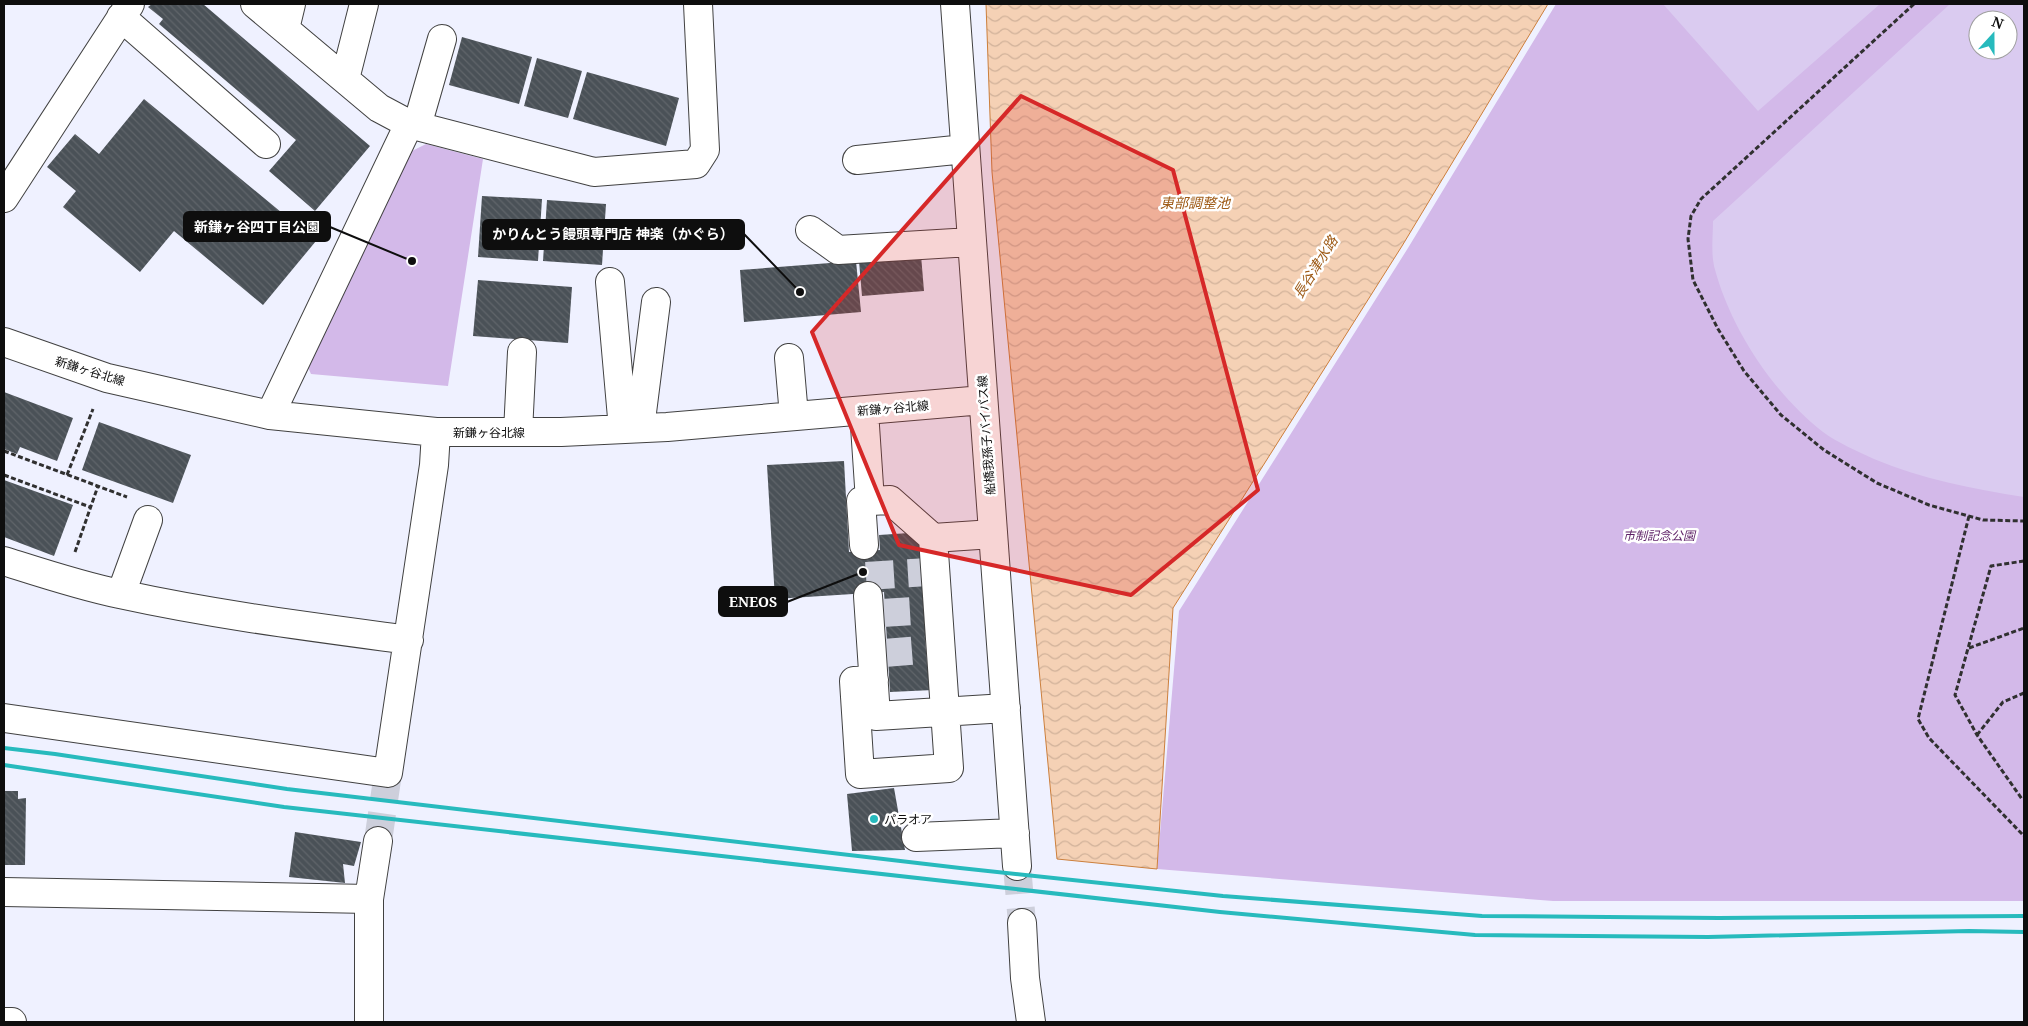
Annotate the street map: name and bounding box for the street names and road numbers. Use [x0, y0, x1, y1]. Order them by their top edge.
street label: 新鎌ヶ谷北線 [53, 352, 127, 390]
street label: 船橋我孫子バイパス線 [973, 375, 999, 495]
street label: 新鎌ヶ谷北線 [856, 396, 930, 420]
street label: 新鎌ヶ谷北線 [453, 424, 525, 441]

